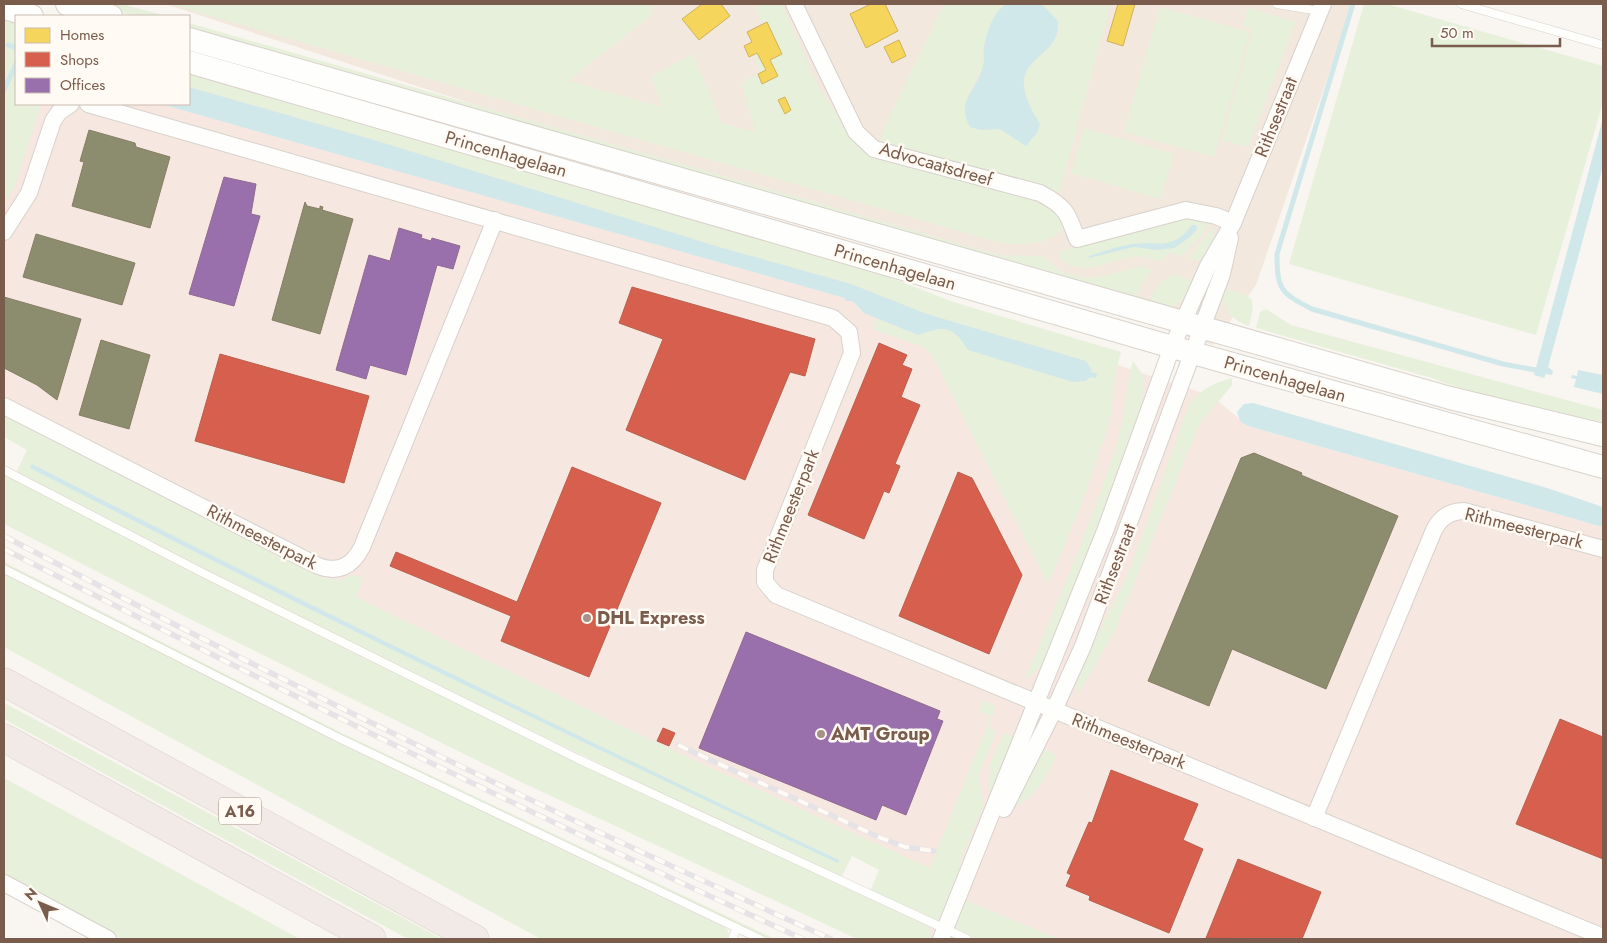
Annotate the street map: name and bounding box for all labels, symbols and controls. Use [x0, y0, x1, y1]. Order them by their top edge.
legend [15, 15, 190, 105]
scale bar [1432, 15, 1560, 47]
text: 50 m [1440, 22, 1474, 44]
text: Homes [60, 24, 104, 46]
text: Shops [60, 49, 99, 71]
street label: Rithsestraat [1248, 72, 1304, 161]
text: Offices [60, 74, 105, 96]
street label: Princenhagelaan [442, 124, 570, 184]
street label: Advocaatsdreef [876, 135, 997, 193]
street label: Princenhagelaan [831, 237, 959, 297]
street label: Princenhagelaan [1221, 349, 1349, 409]
street label: Rithmeesterpark [756, 445, 826, 567]
street label: Rithmeesterpark [202, 498, 322, 576]
street label: Rithmeesterpark [1462, 501, 1586, 555]
street label: Rithsestraat [1088, 519, 1143, 608]
place label: DHL Express [597, 605, 705, 631]
marker: DHL Express [581, 612, 593, 624]
street label: Rithmeesterpark [1068, 706, 1190, 776]
place label: AMT Group [830, 721, 930, 747]
marker: AMT Group [815, 728, 827, 740]
road number: A16 [219, 798, 261, 824]
north arrow [15, 878, 65, 928]
text: N [20, 883, 42, 905]

